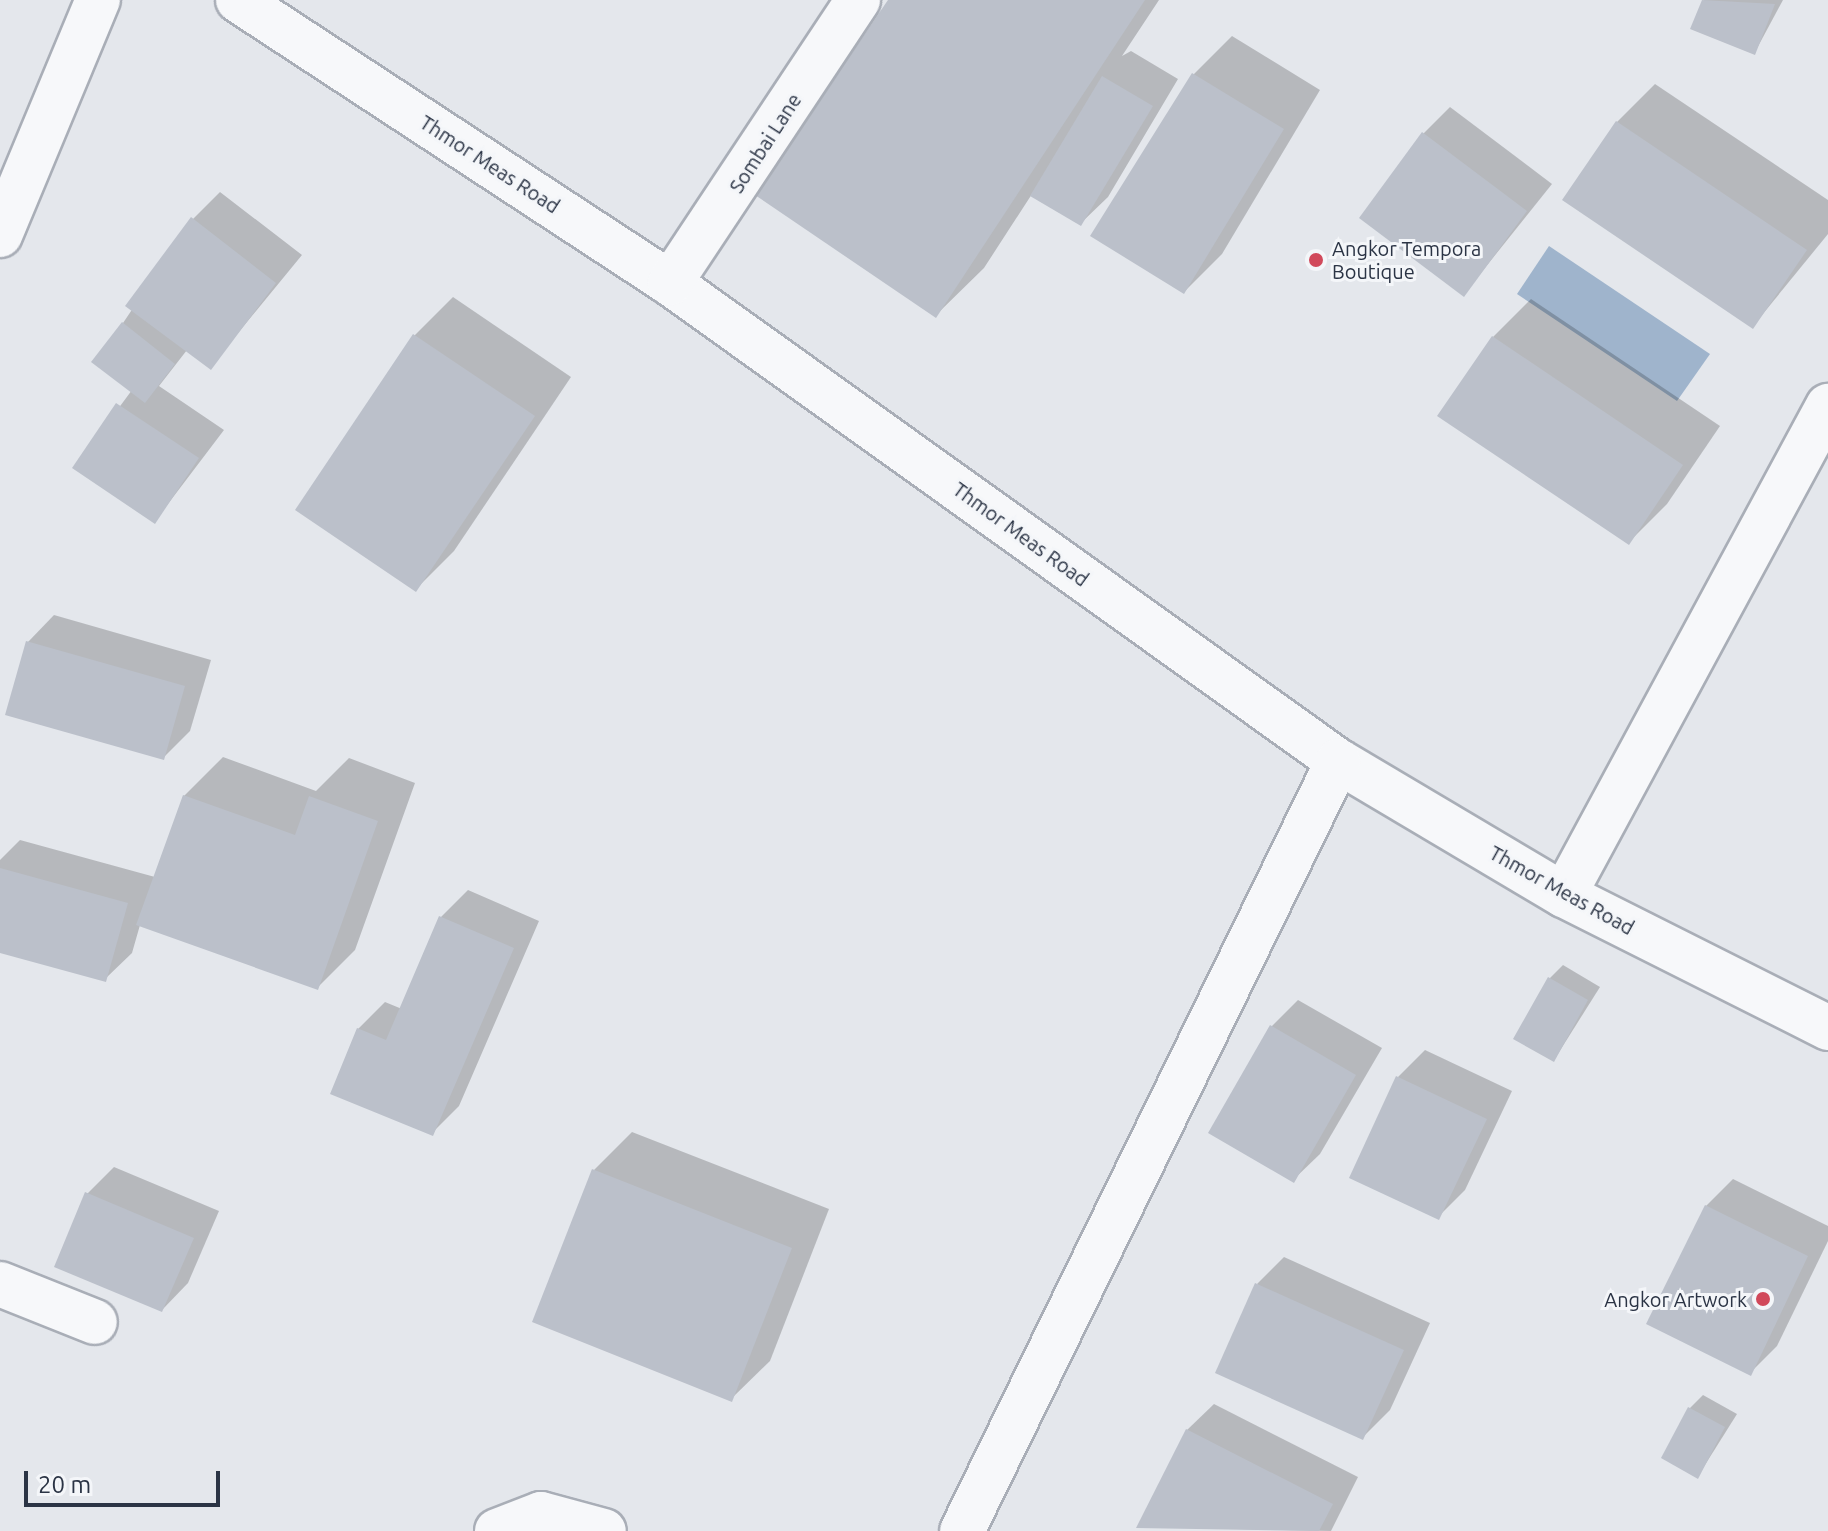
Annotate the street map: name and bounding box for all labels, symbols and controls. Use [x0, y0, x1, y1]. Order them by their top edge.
street label: Sombai Lane [724, 89, 806, 197]
street label: Thmor Meas Road [416, 110, 564, 218]
place label: Angkor Tempora Boutique [1332, 236, 1481, 283]
marker: Angkor Tempora Boutique [1307, 251, 1325, 269]
street label: Thmor Meas Road [949, 477, 1093, 591]
street label: Thmor Meas Road [1485, 840, 1639, 940]
place label: Angkor Artwork [1604, 1287, 1747, 1311]
marker: Angkor Artwork [1754, 1290, 1772, 1308]
scale bar [28, 1455, 224, 1505]
text: 20 m [38, 1471, 91, 1498]

